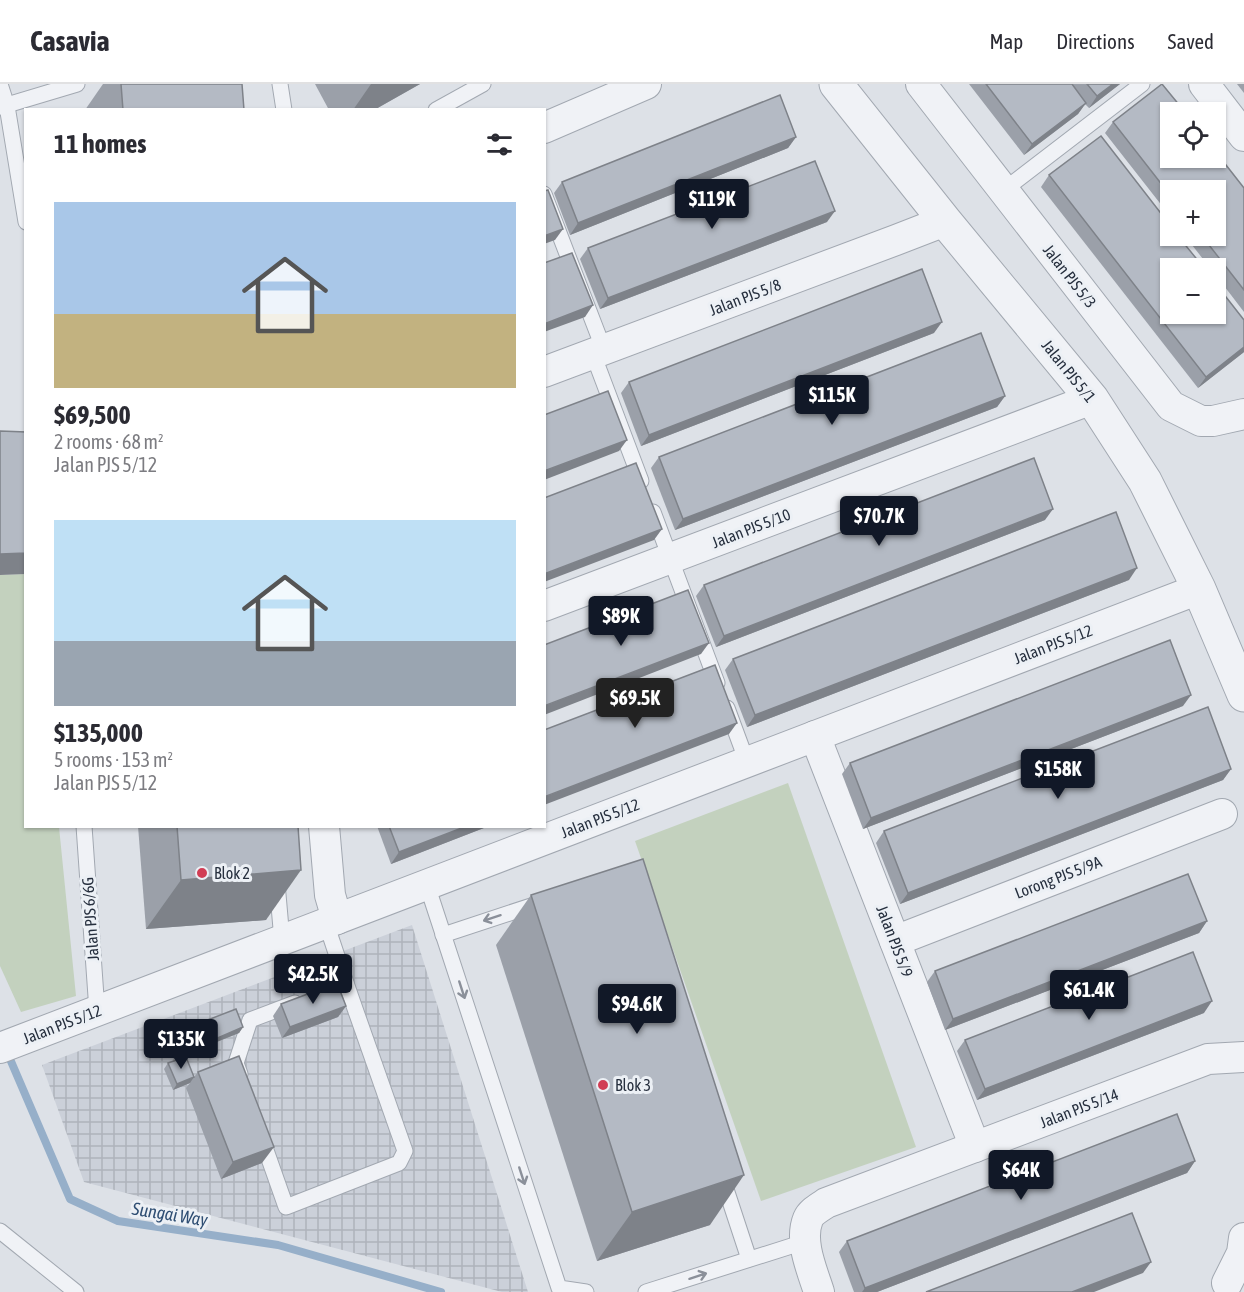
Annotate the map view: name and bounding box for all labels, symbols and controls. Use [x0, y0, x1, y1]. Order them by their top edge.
text: Casavia [30, 25, 110, 57]
text: Map [989, 29, 1023, 53]
text: Directions [1056, 29, 1135, 53]
text: Saved [1168, 29, 1214, 53]
map controls [1160, 102, 1226, 324]
button: locate [1160, 102, 1226, 168]
icon: filters [483, 128, 516, 161]
text: 11 homes [54, 129, 147, 159]
pin: $119K [670, 179, 754, 230]
button: + [1160, 180, 1226, 246]
text: $119K [689, 187, 735, 210]
icon: home [231, 241, 339, 349]
street label: Jalan PJS 5/3 [1040, 241, 1100, 311]
button: − [1160, 258, 1226, 324]
street label: Jalan PJS 5/8 [707, 275, 783, 319]
street label: Jalan PJS 5/1 [1038, 336, 1100, 406]
pin: $115K [790, 375, 874, 426]
text: $115K [809, 383, 855, 406]
text: $69,500 [54, 400, 131, 430]
text: 2 rooms · 68 m² [54, 430, 164, 453]
text: Jalan PJS 5/12 [54, 453, 157, 476]
pin: $70.7K [830, 496, 928, 547]
text: $70.7K [854, 504, 904, 527]
street label: Jalan PJS 5/10 [709, 505, 793, 551]
icon: home [231, 559, 339, 667]
pin: $89K [585, 596, 657, 647]
text: $89K [603, 604, 640, 627]
street label: Jalan PJS 5/12 [1011, 621, 1095, 667]
pin: $69.5K [586, 678, 684, 729]
text: $69.5K [610, 686, 660, 709]
text: $135,000 [54, 718, 143, 748]
text: 5 rooms · 153 m² [54, 748, 173, 771]
pin: $158K [1016, 749, 1100, 800]
text: $158K [1035, 757, 1081, 780]
text: Jalan PJS 5/12 [54, 771, 157, 794]
street label: Jalan PJS 5/12 [558, 795, 642, 841]
street label: Lorong PJS 5/9A [1012, 852, 1104, 903]
place label: Blok 2 [214, 864, 250, 882]
marker: Blok 2 [195, 866, 209, 880]
street label: Jalan PJS 6/6G [78, 877, 102, 961]
street label: Jalan PJS 5/9 [873, 903, 917, 979]
one-way arrow [483, 914, 502, 925]
pin: $42.5K [264, 954, 362, 1005]
text: $42.5K [288, 962, 338, 985]
pin: $61.4K [1040, 970, 1138, 1021]
text: $61.4K [1064, 978, 1114, 1001]
one-way arrow [457, 980, 468, 999]
pin: $94.6K [588, 984, 686, 1035]
text: $94.6K [612, 992, 662, 1015]
street label: Jalan PJS 5/12 [20, 1001, 104, 1047]
pin: $135K [139, 1019, 223, 1070]
text: $135K [158, 1027, 204, 1050]
place label: Blok 3 [615, 1076, 651, 1094]
marker: Blok 3 [596, 1078, 610, 1092]
street label: Jalan PJS 5/14 [1037, 1085, 1121, 1131]
pin: $64K [985, 1150, 1057, 1201]
text: $64K [1003, 1158, 1040, 1181]
one-way arrow [517, 1166, 528, 1185]
water label: Sungai Way [130, 1197, 210, 1230]
one-way arrow [688, 1270, 707, 1281]

